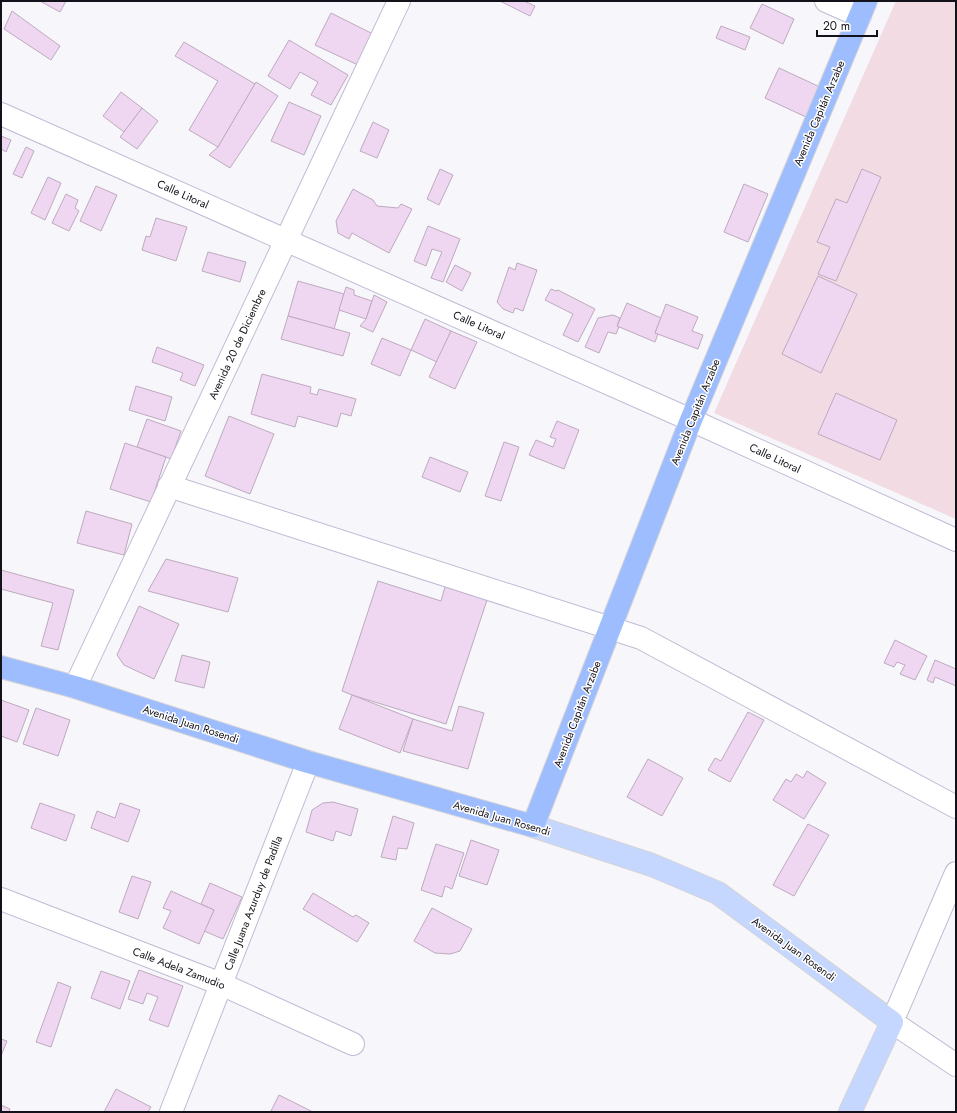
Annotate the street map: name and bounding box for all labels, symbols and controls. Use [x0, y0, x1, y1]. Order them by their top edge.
scale bar [817, 12, 877, 38]
text: 20 m [823, 17, 850, 35]
street label: Avenida Capitán Arzabe [790, 57, 849, 168]
street label: Calle Litoral [155, 176, 211, 212]
street label: Avenida 20 de Diciembre [204, 286, 270, 402]
street label: Calle Litoral [451, 307, 507, 343]
street label: Avenida Capitán Arzabe [666, 356, 724, 467]
street label: Calle Litoral [747, 439, 803, 477]
street label: Avenida Capitán Arzabe [549, 658, 605, 770]
street label: Avenida Juan Rosendi [141, 701, 241, 747]
street label: Avenida Juan Rosendi [451, 796, 553, 840]
street label: Calle Juana Azurduy de Padilla [220, 833, 286, 973]
street label: Avenida Juan Rosendi [749, 913, 839, 985]
street label: Calle Adela Zamudio [130, 943, 228, 993]

